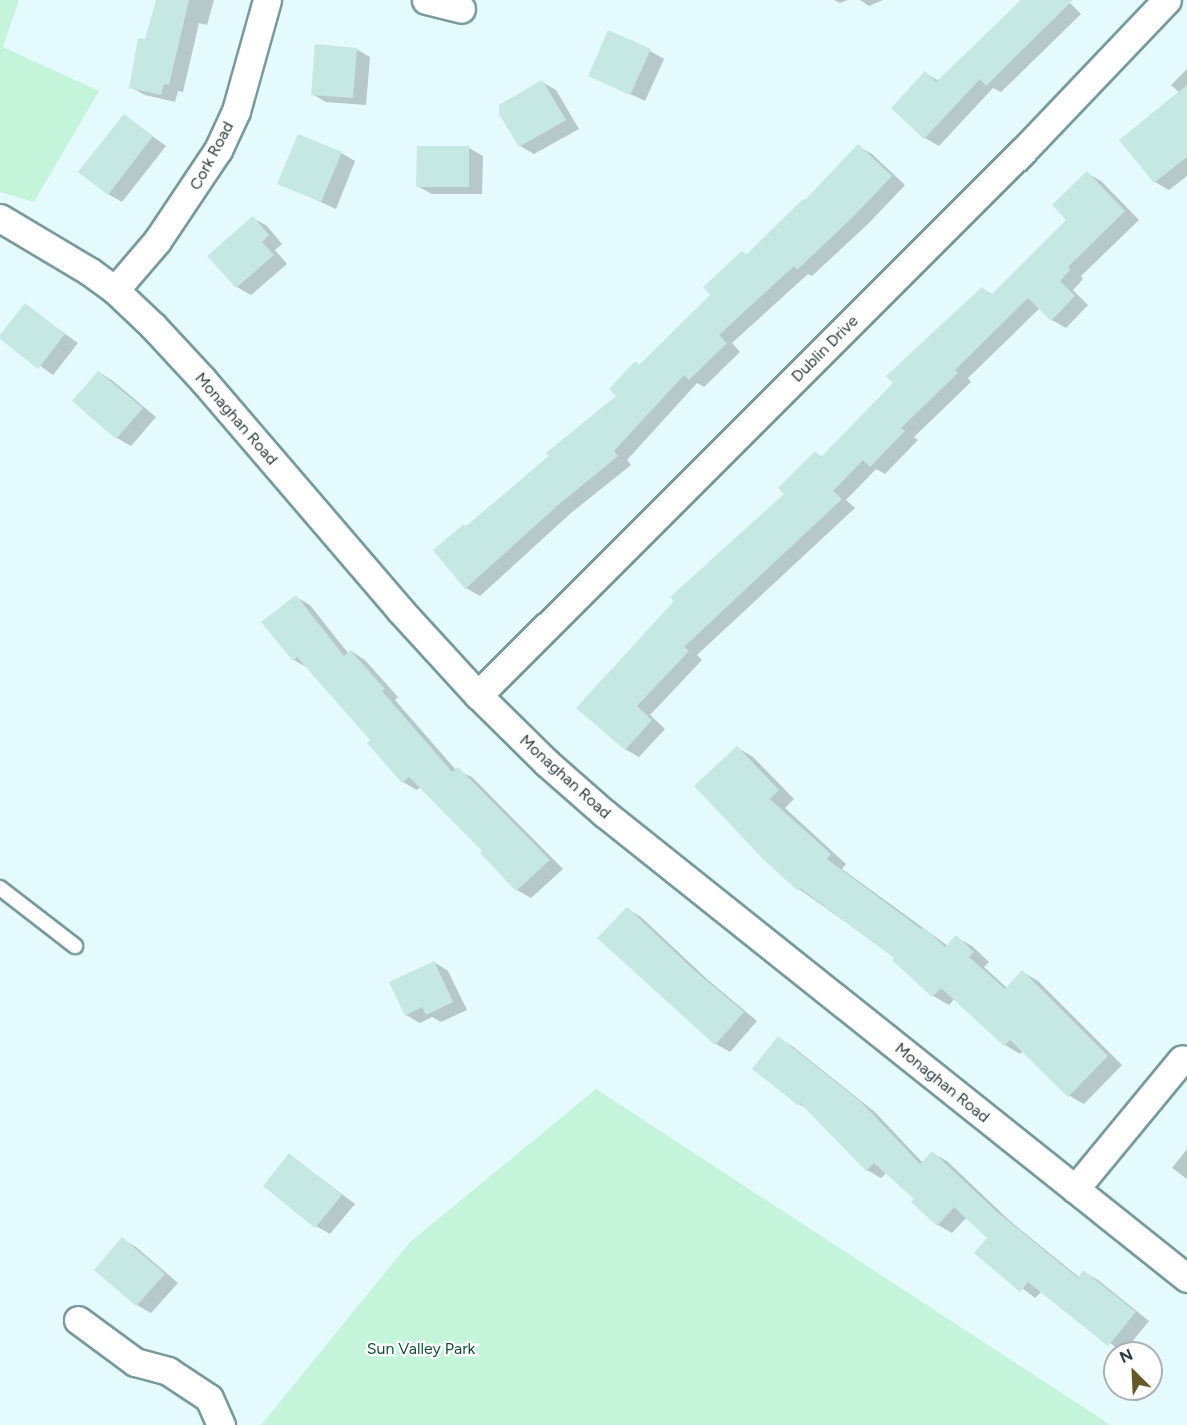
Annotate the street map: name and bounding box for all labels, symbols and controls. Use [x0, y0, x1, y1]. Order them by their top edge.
street label: Cork Road [186, 118, 238, 194]
street label: Dublin Drive [788, 312, 862, 386]
street label: Monaghan Road [191, 369, 281, 469]
street label: Monaghan Road [515, 731, 615, 823]
street label: Monaghan Road [891, 1039, 993, 1127]
park label: Sun Valley Park [367, 1339, 475, 1359]
north arrow [1103, 1341, 1163, 1401]
text: N [1117, 1345, 1136, 1367]

